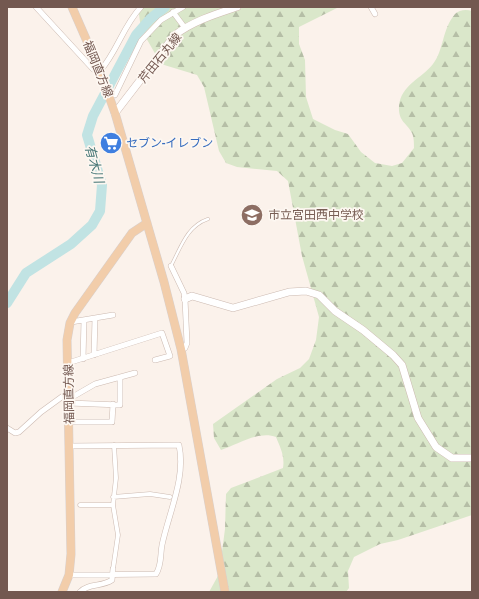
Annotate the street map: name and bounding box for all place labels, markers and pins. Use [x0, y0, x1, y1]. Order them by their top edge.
supermarket icon: セブン-イレブン [98, 130, 124, 156]
place label: セブン-イレブン [126, 135, 213, 151]
school or university icon: 市立宮田西中学校 [239, 202, 265, 228]
place label: 市立宮田西中学校 [268, 207, 364, 223]

